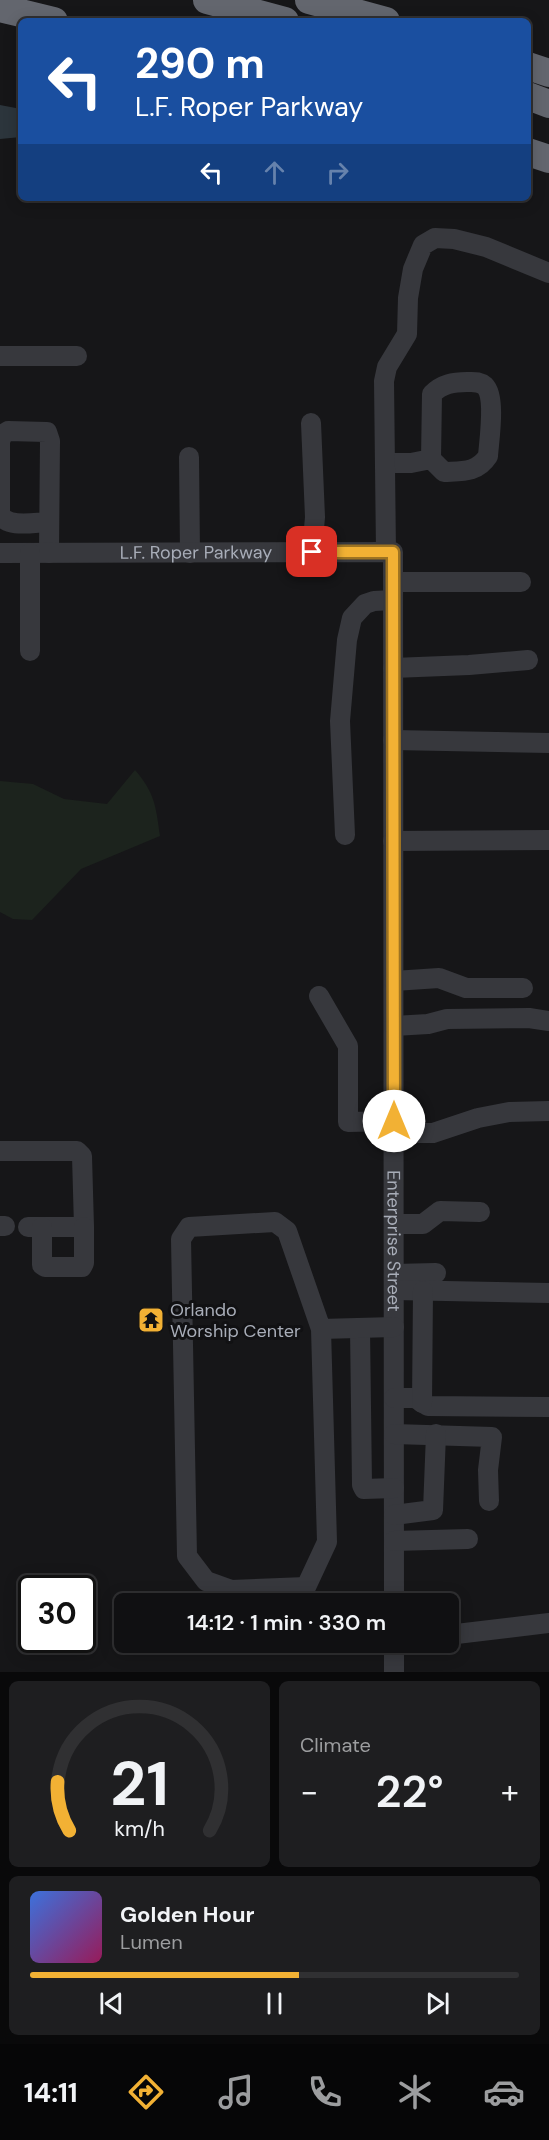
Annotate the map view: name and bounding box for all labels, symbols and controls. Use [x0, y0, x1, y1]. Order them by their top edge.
text: 290 m [135, 36, 265, 91]
icon: left [36, 42, 114, 120]
text: L.F. Roper Parkway [135, 89, 363, 124]
icon: left [195, 156, 228, 189]
icon: ahead [258, 156, 291, 189]
icon: right [321, 156, 354, 189]
pin [286, 526, 337, 577]
icon: arrive [295, 535, 328, 568]
street label: L.F. Roper Parkway [120, 540, 272, 565]
position arrow [362, 1089, 426, 1153]
street label: Enterprise Street [382, 1170, 406, 1312]
place label: Orlando Worship Center [170, 1298, 301, 1343]
temple icon: Orlando Worship Center [136, 1305, 166, 1335]
speed limit sign: 30 [18, 1575, 96, 1653]
text: 14:12 · 1 min · 330 m [187, 1608, 386, 1637]
text: Climate [300, 1732, 371, 1758]
text: 21 [110, 1743, 169, 1824]
text: 22° [376, 1762, 444, 1821]
text: − [300, 1770, 318, 1813]
text: + [501, 1770, 519, 1813]
text: km/h [114, 1815, 165, 1843]
text: Golden Hour [120, 1900, 255, 1929]
text: Lumen [120, 1929, 183, 1955]
icon: previous [95, 1987, 128, 2020]
icon: pause [258, 1987, 291, 2020]
icon: next [421, 1987, 454, 2020]
icon: directions [125, 2071, 167, 2113]
icon: music [215, 2071, 257, 2113]
icon: phone [304, 2071, 346, 2113]
icon: climate [394, 2071, 436, 2113]
icon: car [483, 2071, 525, 2113]
text: 14:11 [24, 2075, 78, 2110]

